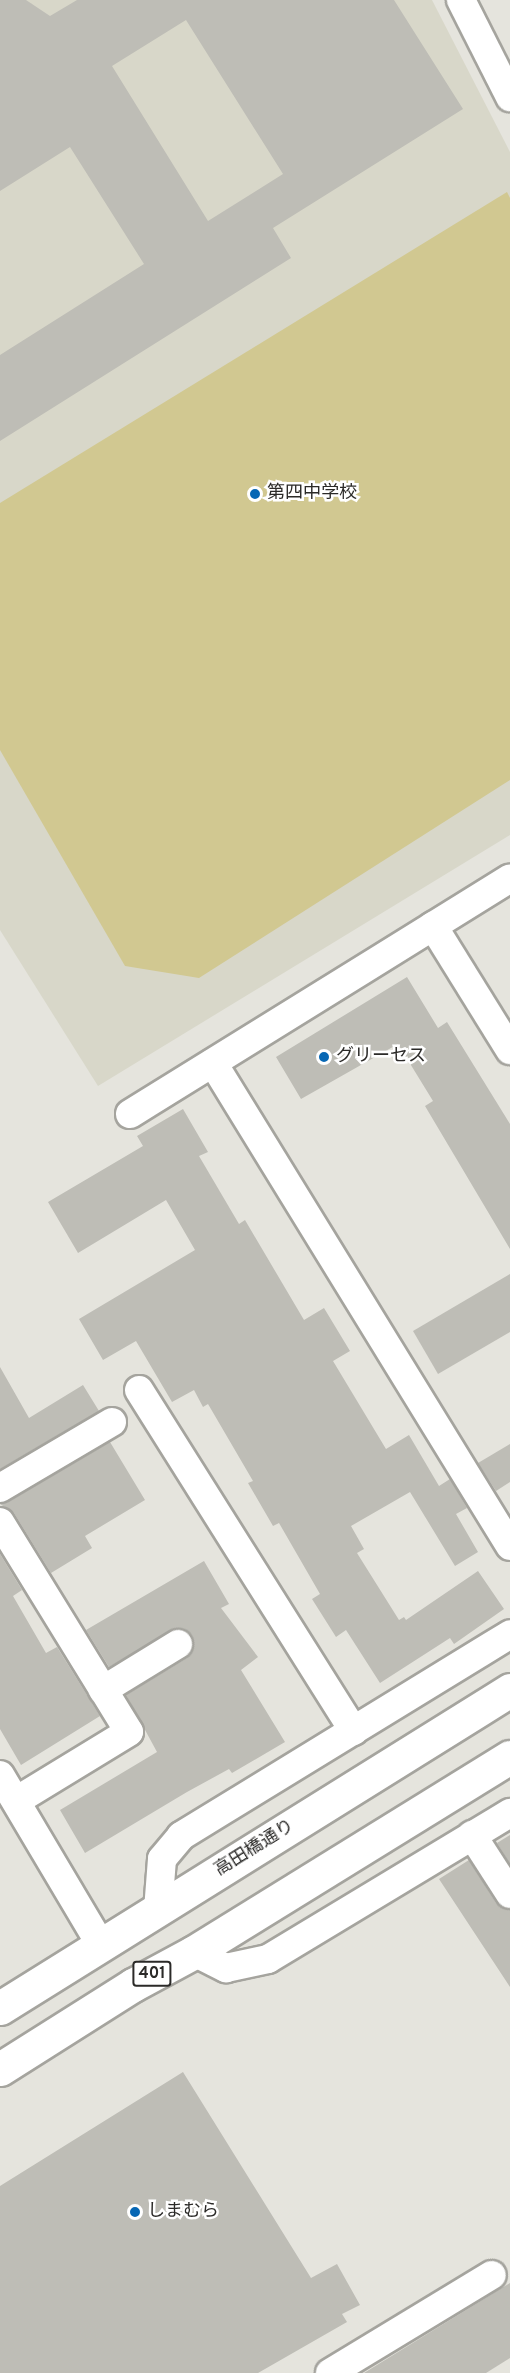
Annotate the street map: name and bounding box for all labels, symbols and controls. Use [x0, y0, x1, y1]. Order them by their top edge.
place label: 第四中学校 [267, 483, 357, 505]
marker: 第四中学校 [248, 487, 262, 501]
place label: グリーセス [336, 1046, 426, 1068]
marker: グリーセス [317, 1050, 331, 1064]
street label: 高田橋通り [211, 1816, 299, 1882]
road number: 401 [131, 1961, 173, 1987]
place label: しまむら [147, 2201, 219, 2223]
marker: しまむら [128, 2205, 142, 2219]

